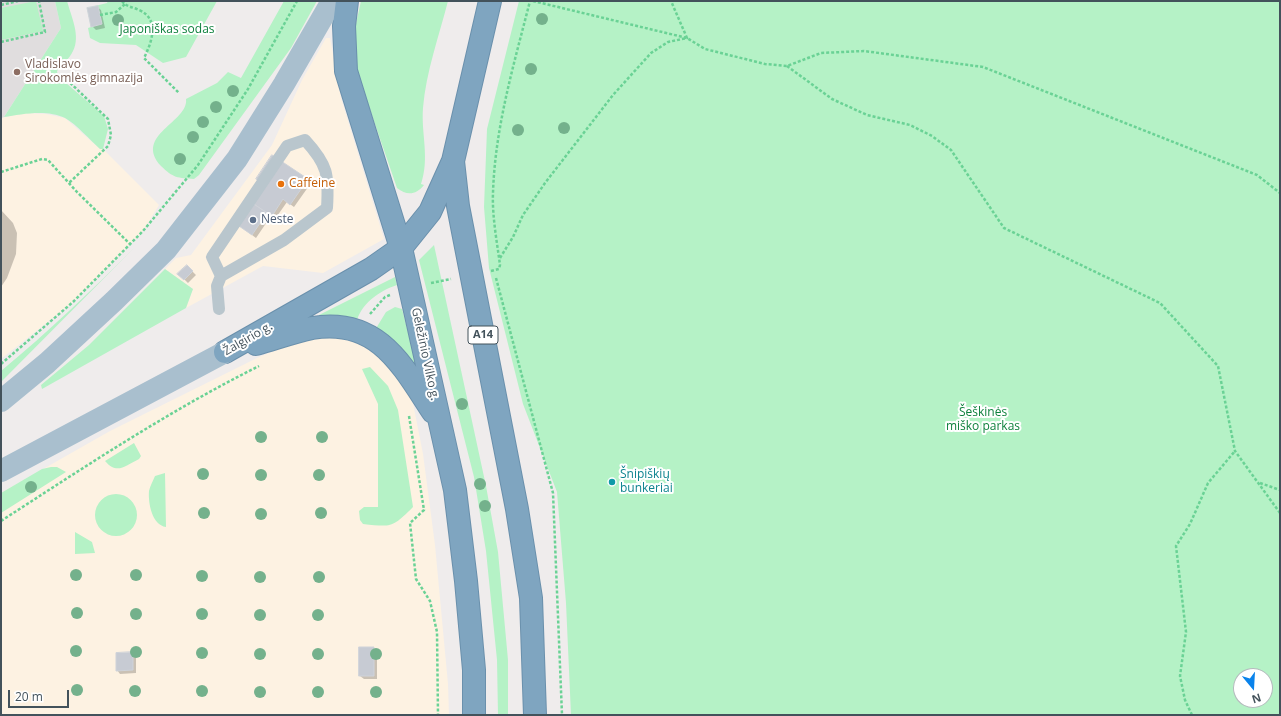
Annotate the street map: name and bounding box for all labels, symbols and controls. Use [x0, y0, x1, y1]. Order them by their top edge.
park label: Japoniškas sodas [119, 23, 215, 37]
place label: Vladislavo Sirokomlės gimnazija [25, 58, 143, 86]
marker: Vladislavo Sirokomlės gimnazija [12, 67, 22, 77]
place label: Caffeine [289, 177, 335, 191]
marker: Caffeine [276, 179, 286, 189]
place label: Neste [261, 213, 294, 227]
marker: Neste [248, 215, 258, 225]
street label: Geležinio Vilko g. [408, 306, 442, 402]
street label: Žalgirio g. [221, 319, 275, 359]
road number: A14 [468, 326, 498, 344]
park label: Šeškinės miško parkas [946, 406, 1020, 434]
place label: Šnipiškių bunkeriai [620, 468, 673, 496]
marker: Šnipiškių bunkeriai [607, 477, 617, 487]
north arrow [1233, 668, 1273, 708]
scale bar [10, 682, 71, 708]
text: 20 m [15, 688, 43, 705]
text: N [1250, 690, 1263, 707]

